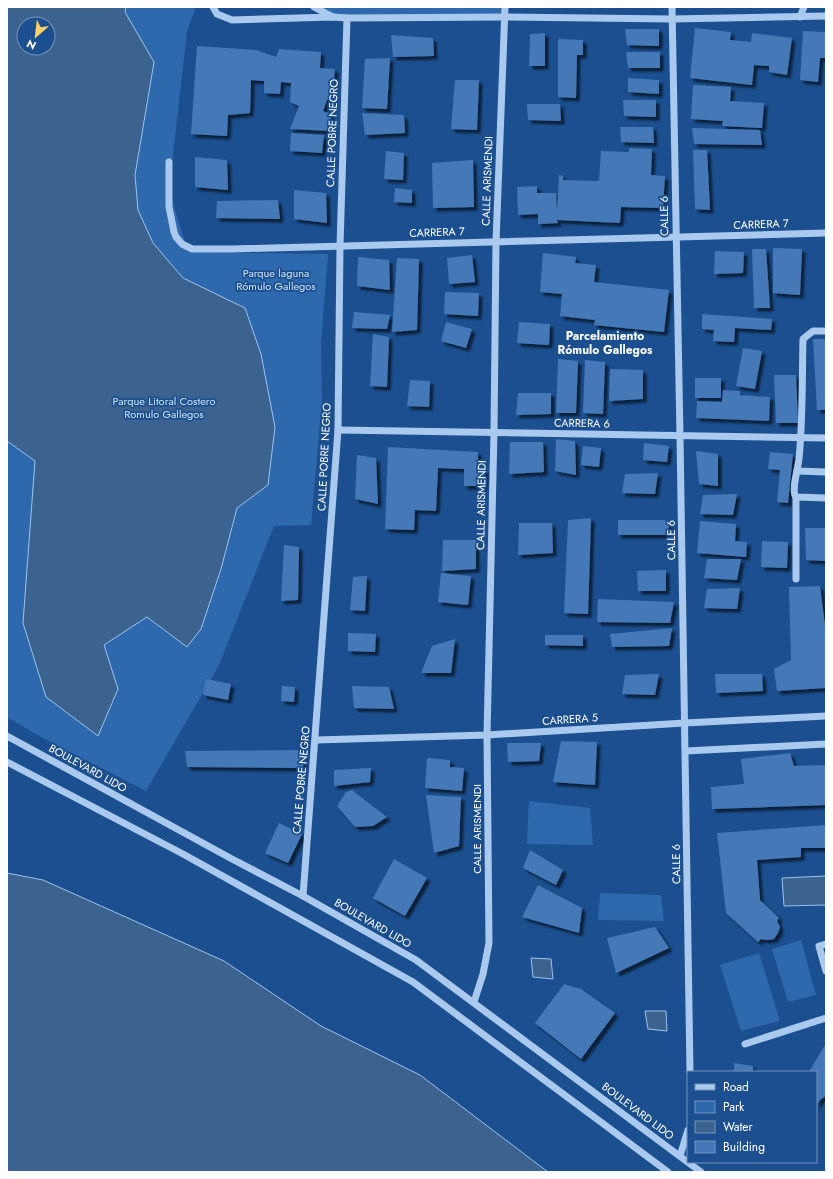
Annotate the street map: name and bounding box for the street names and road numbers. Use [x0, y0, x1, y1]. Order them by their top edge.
street label: CALLE POBRE NEGRO [322, 78, 342, 187]
street label: CALLE ARISMENDI [477, 136, 497, 226]
street label: CALLE 6 [656, 196, 672, 236]
street label: CARRERA 7 [733, 215, 789, 233]
street label: CARRERA 7 [409, 223, 465, 241]
street label: CALLE POBRE NEGRO [313, 402, 335, 511]
street label: CARRERA 6 [554, 415, 610, 431]
street label: CALLE ARISMENDI [472, 460, 490, 550]
street label: CALLE 6 [663, 520, 679, 560]
street label: CARRERA 5 [542, 709, 598, 729]
street label: CALLE POBRE NEGRO [288, 725, 314, 835]
street label: BOULEVARD LIDO [46, 740, 130, 796]
street label: CALLE ARISMENDI [469, 784, 485, 874]
street label: CALLE 6 [668, 844, 684, 884]
street label: BOULEVARD LIDO [331, 894, 415, 952]
street label: BOULEVARD LIDO [598, 1078, 678, 1144]

